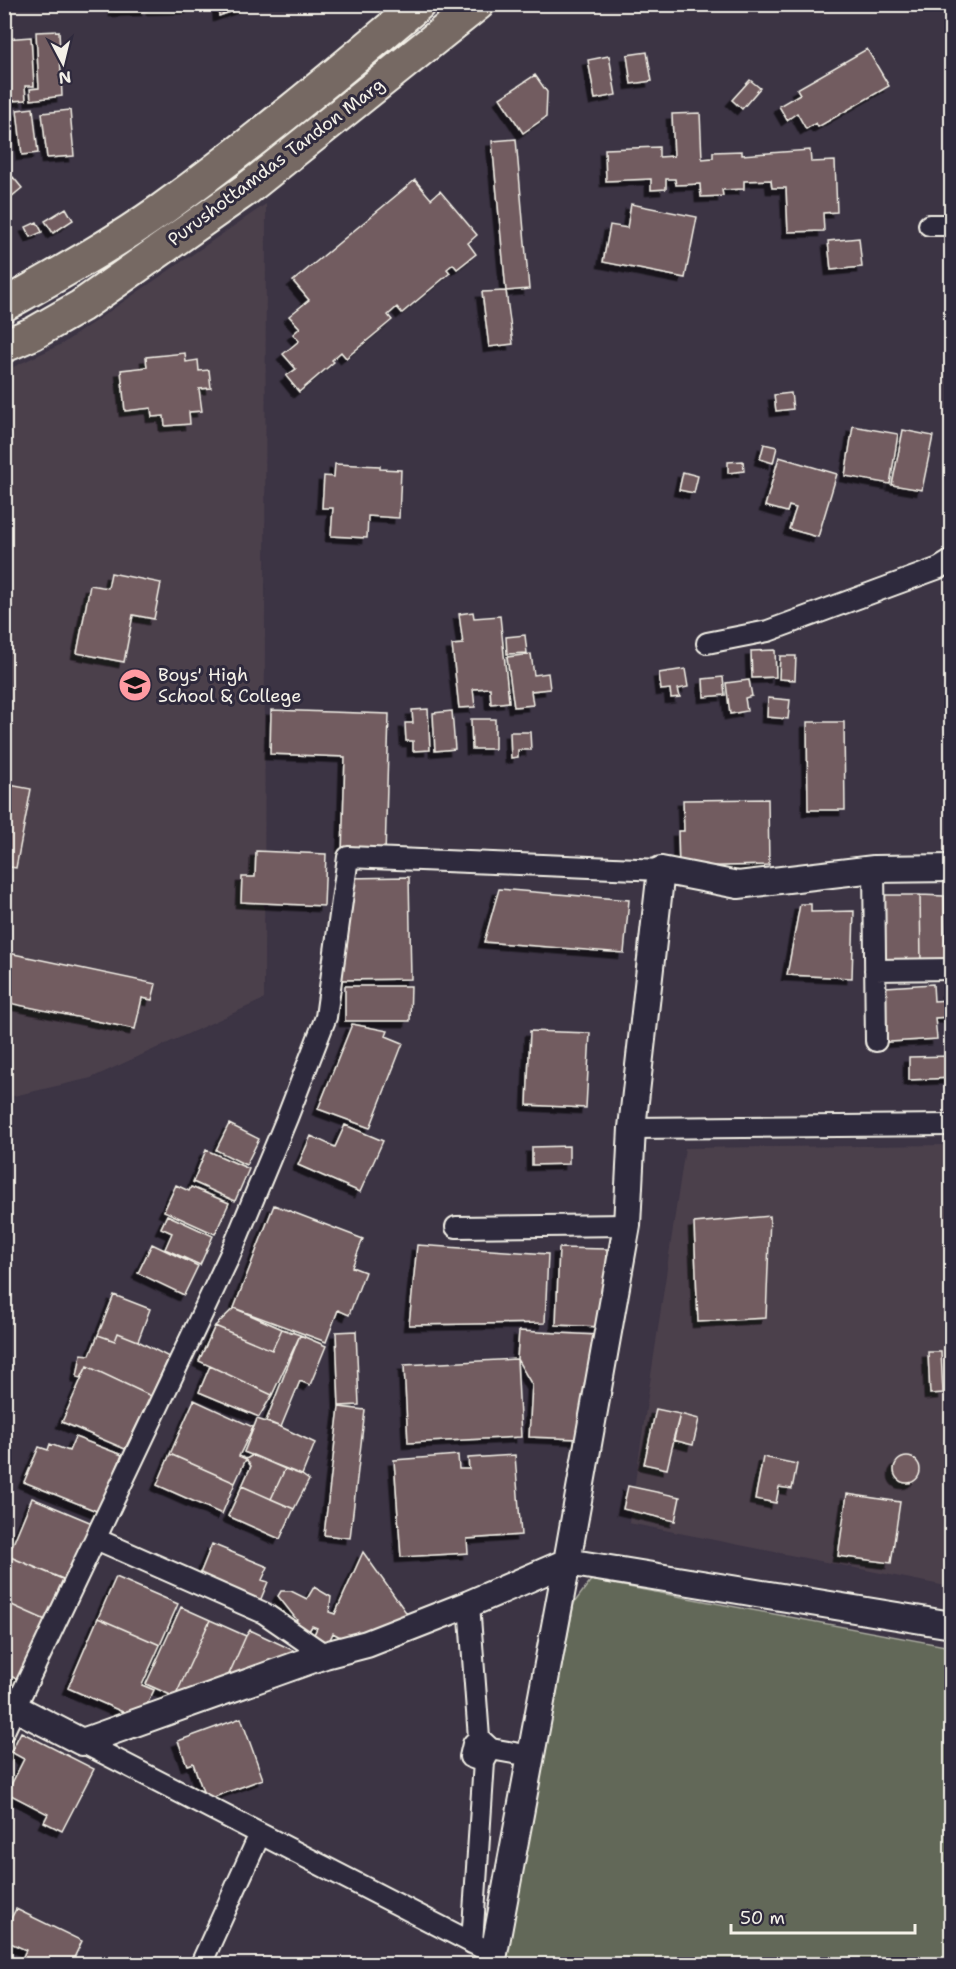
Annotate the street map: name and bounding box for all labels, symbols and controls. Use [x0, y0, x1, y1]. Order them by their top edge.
north arrow [33, 33, 93, 93]
text: N [57, 66, 72, 89]
street label: Purushottamdas Tandon Marg [163, 73, 389, 251]
place label: Boys' High School & College [158, 663, 301, 708]
school or university icon: Boys' High School & College [117, 667, 153, 703]
scale bar [731, 1897, 916, 1935]
text: 50 m [740, 1906, 785, 1930]

